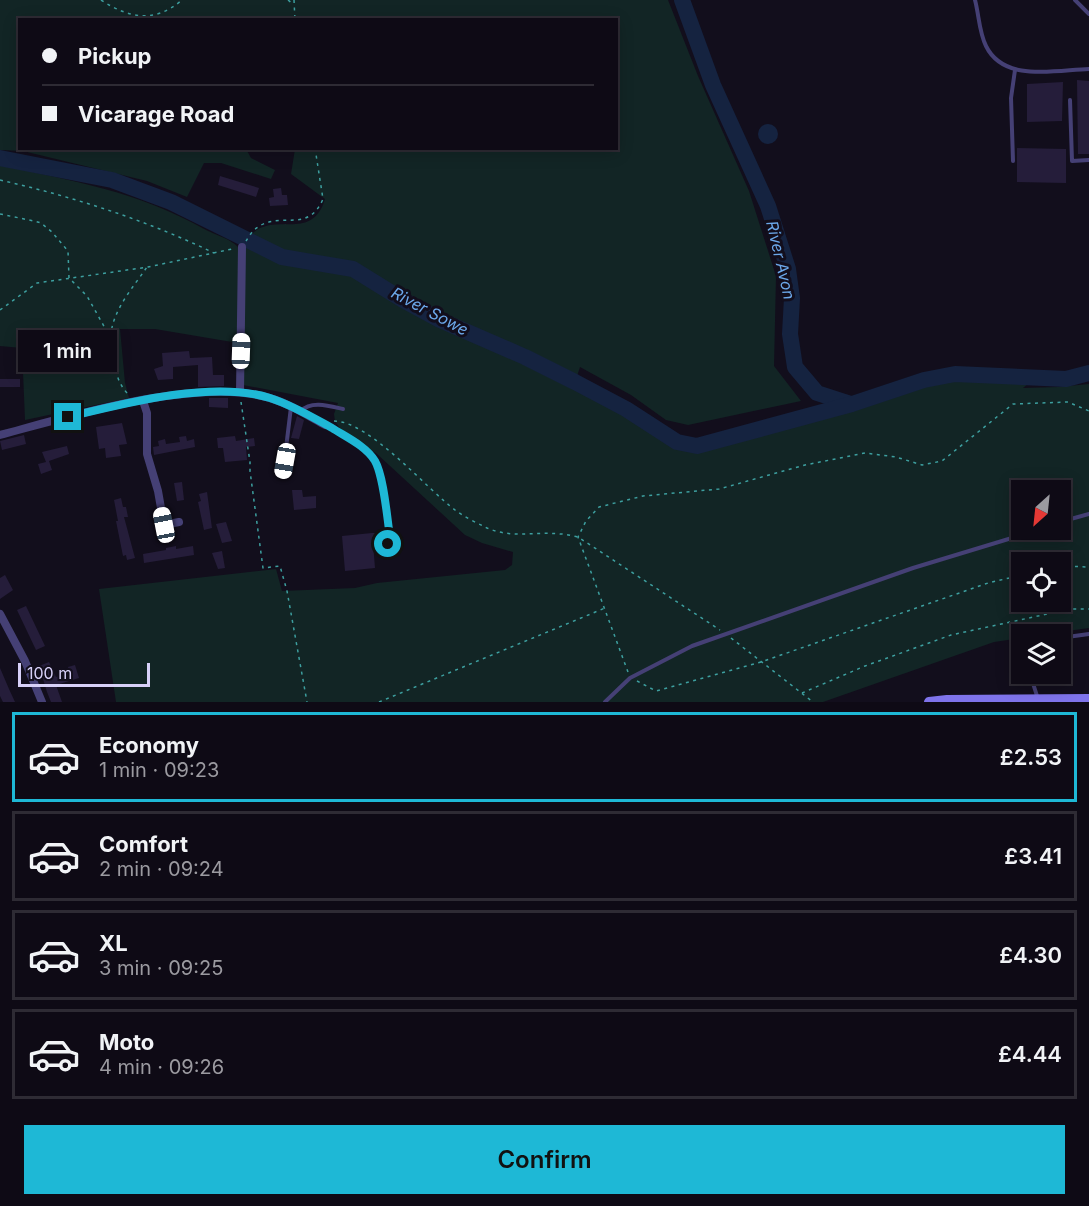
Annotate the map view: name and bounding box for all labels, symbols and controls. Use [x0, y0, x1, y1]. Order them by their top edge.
text: Pickup [78, 43, 152, 69]
text: Vicarage Road [78, 101, 235, 127]
water label: River Avon [762, 219, 800, 301]
water label: River Sowe [388, 282, 472, 340]
callout: 1 min [19, 330, 118, 372]
car [231, 333, 251, 369]
text: 1 min [43, 339, 92, 363]
route end [54, 403, 81, 430]
car [273, 442, 297, 480]
north arrow [1011, 480, 1071, 540]
map controls [1011, 480, 1071, 684]
car [152, 506, 176, 544]
route start [374, 530, 401, 557]
button: locate [1011, 552, 1071, 612]
button: layers [1011, 624, 1071, 684]
scale bar [18, 660, 150, 688]
text: 100 m [27, 663, 72, 683]
icon: car [27, 730, 81, 784]
text: Economy [99, 732, 199, 758]
text: £2.53 [1000, 744, 1062, 770]
text: 1 min · 09:23 [99, 758, 219, 782]
icon: car [27, 829, 81, 883]
text: Comfort [99, 831, 188, 857]
text: £3.41 [1004, 843, 1062, 869]
text: 2 min · 09:24 [99, 857, 224, 881]
icon: car [27, 928, 81, 982]
text: XL [99, 930, 128, 956]
text: £4.30 [999, 942, 1062, 968]
text: 3 min · 09:25 [99, 956, 223, 980]
icon: car [27, 1027, 81, 1081]
text: Moto [99, 1029, 154, 1055]
text: £4.44 [998, 1041, 1062, 1067]
text: 4 min · 09:26 [99, 1055, 224, 1079]
button: Confirm [24, 1125, 1065, 1194]

